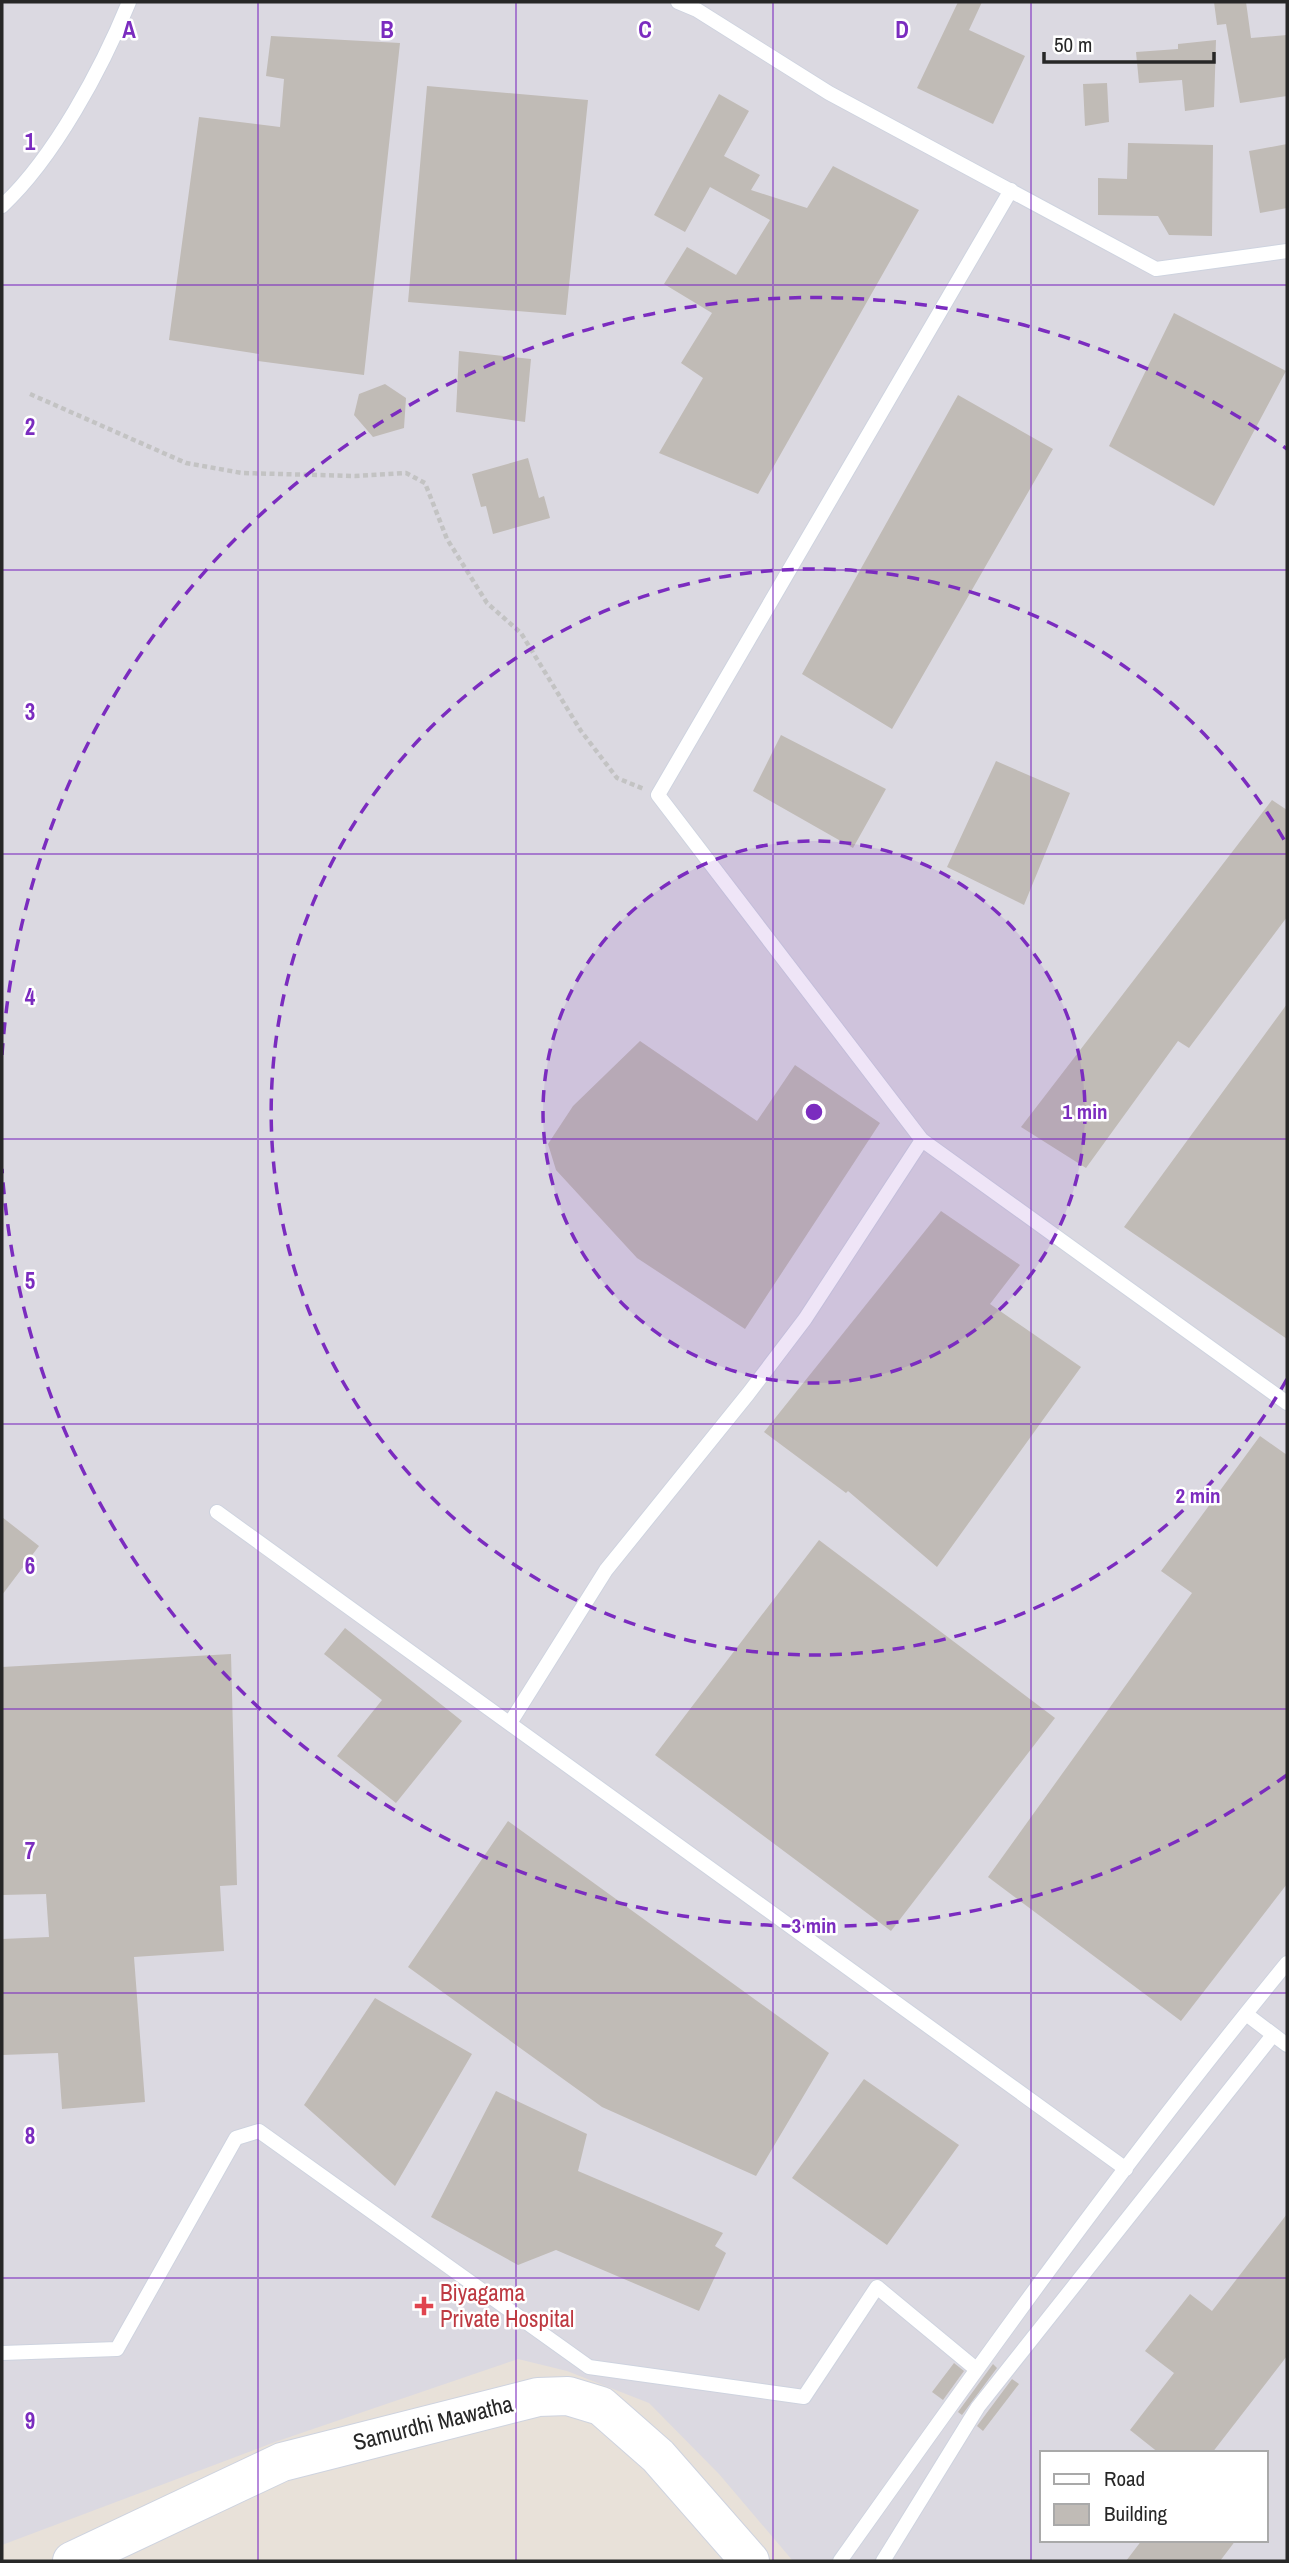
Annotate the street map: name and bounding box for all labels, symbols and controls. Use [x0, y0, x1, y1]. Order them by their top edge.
text: A [122, 14, 136, 45]
text: B [380, 14, 394, 45]
text: C [638, 14, 652, 45]
text: D [895, 14, 909, 45]
scale bar [1044, 21, 1214, 65]
text: 50 m [1054, 30, 1092, 59]
text: 1 [25, 126, 36, 157]
text: 2 [25, 411, 35, 442]
text: 3 [25, 696, 35, 727]
text: 4 [25, 981, 36, 1012]
text: 1 min [1063, 1097, 1107, 1126]
centre of rings [802, 1100, 826, 1124]
text: 5 [25, 1265, 35, 1296]
text: 2 min [1176, 1481, 1220, 1510]
text: 6 [25, 1550, 35, 1581]
text: 7 [25, 1835, 35, 1866]
text: 3 min [792, 1911, 836, 1940]
text: 8 [25, 2120, 35, 2151]
place label: Biyagama Private Hospital [440, 2277, 574, 2334]
marker: Biyagama Private Hospital [414, 2296, 434, 2316]
street label: Samurdhi Mawatha [350, 2388, 516, 2457]
text: 9 [25, 2405, 35, 2436]
legend [1040, 2451, 1268, 2542]
text: Road [1104, 2464, 1145, 2493]
text: Building [1104, 2499, 1168, 2528]

